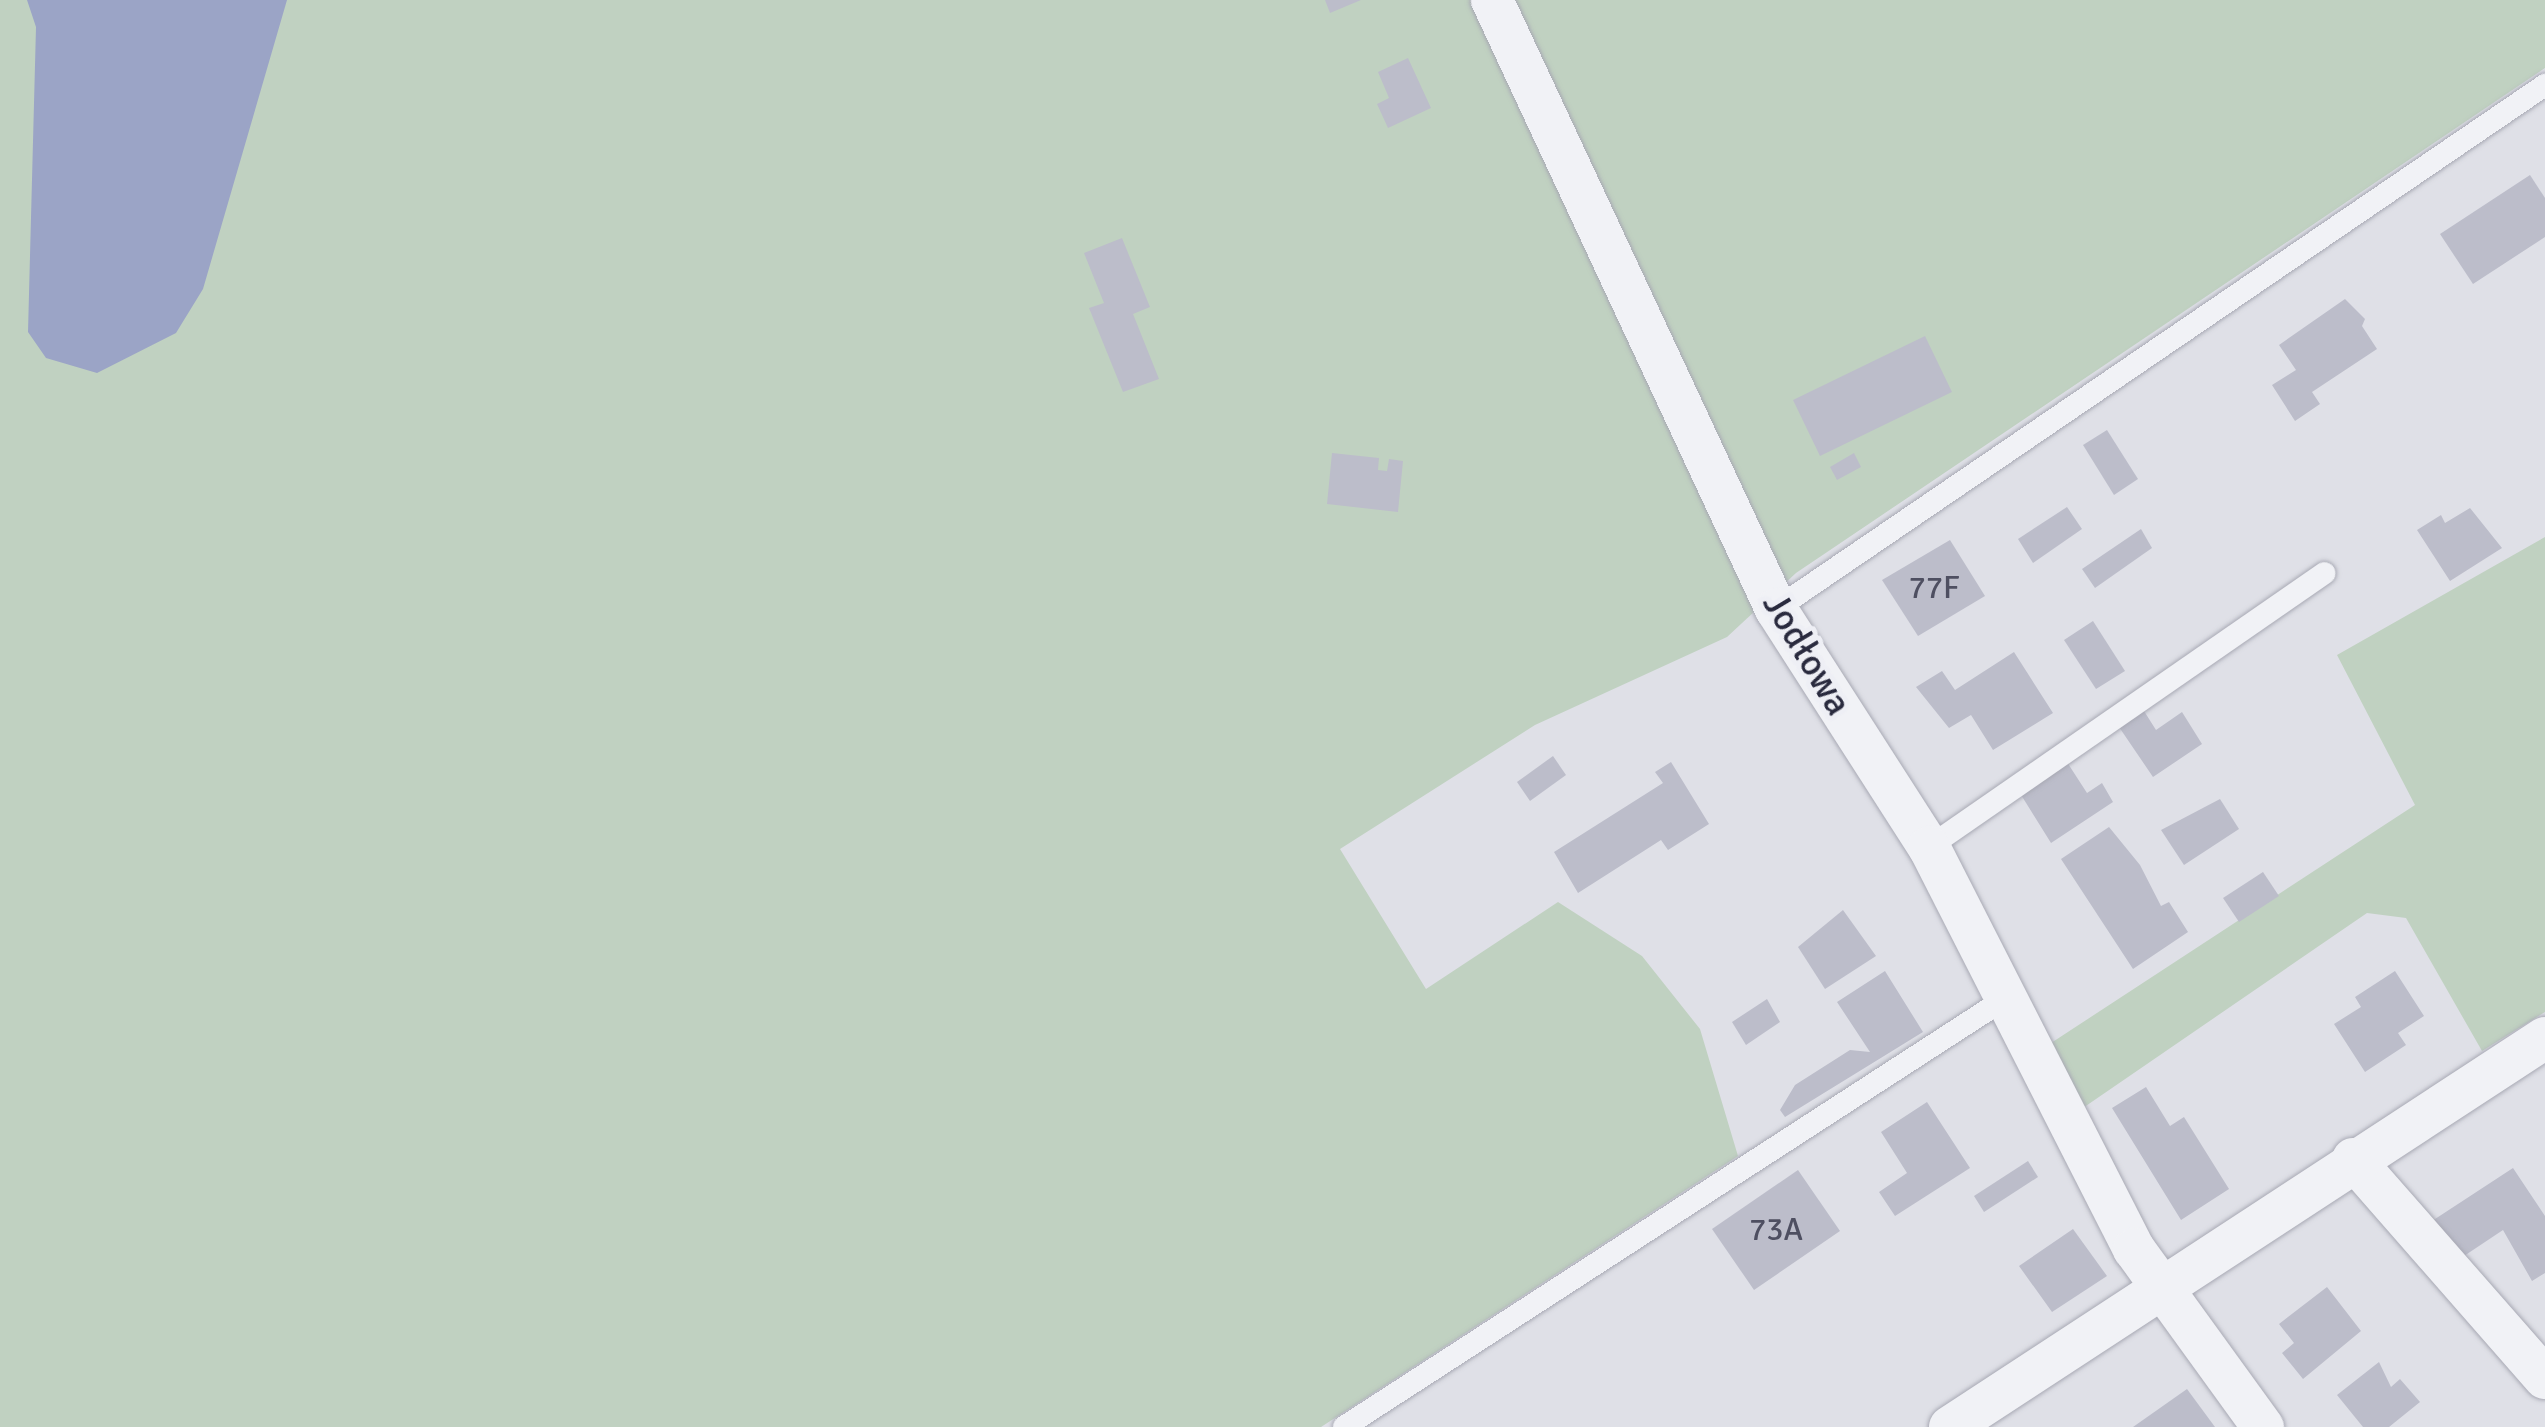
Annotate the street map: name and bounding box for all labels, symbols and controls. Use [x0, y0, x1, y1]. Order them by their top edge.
house number: 77F [1908, 569, 1960, 607]
street label: Jodłowa [1753, 584, 1861, 724]
house number: 73A [1749, 1211, 1803, 1249]

